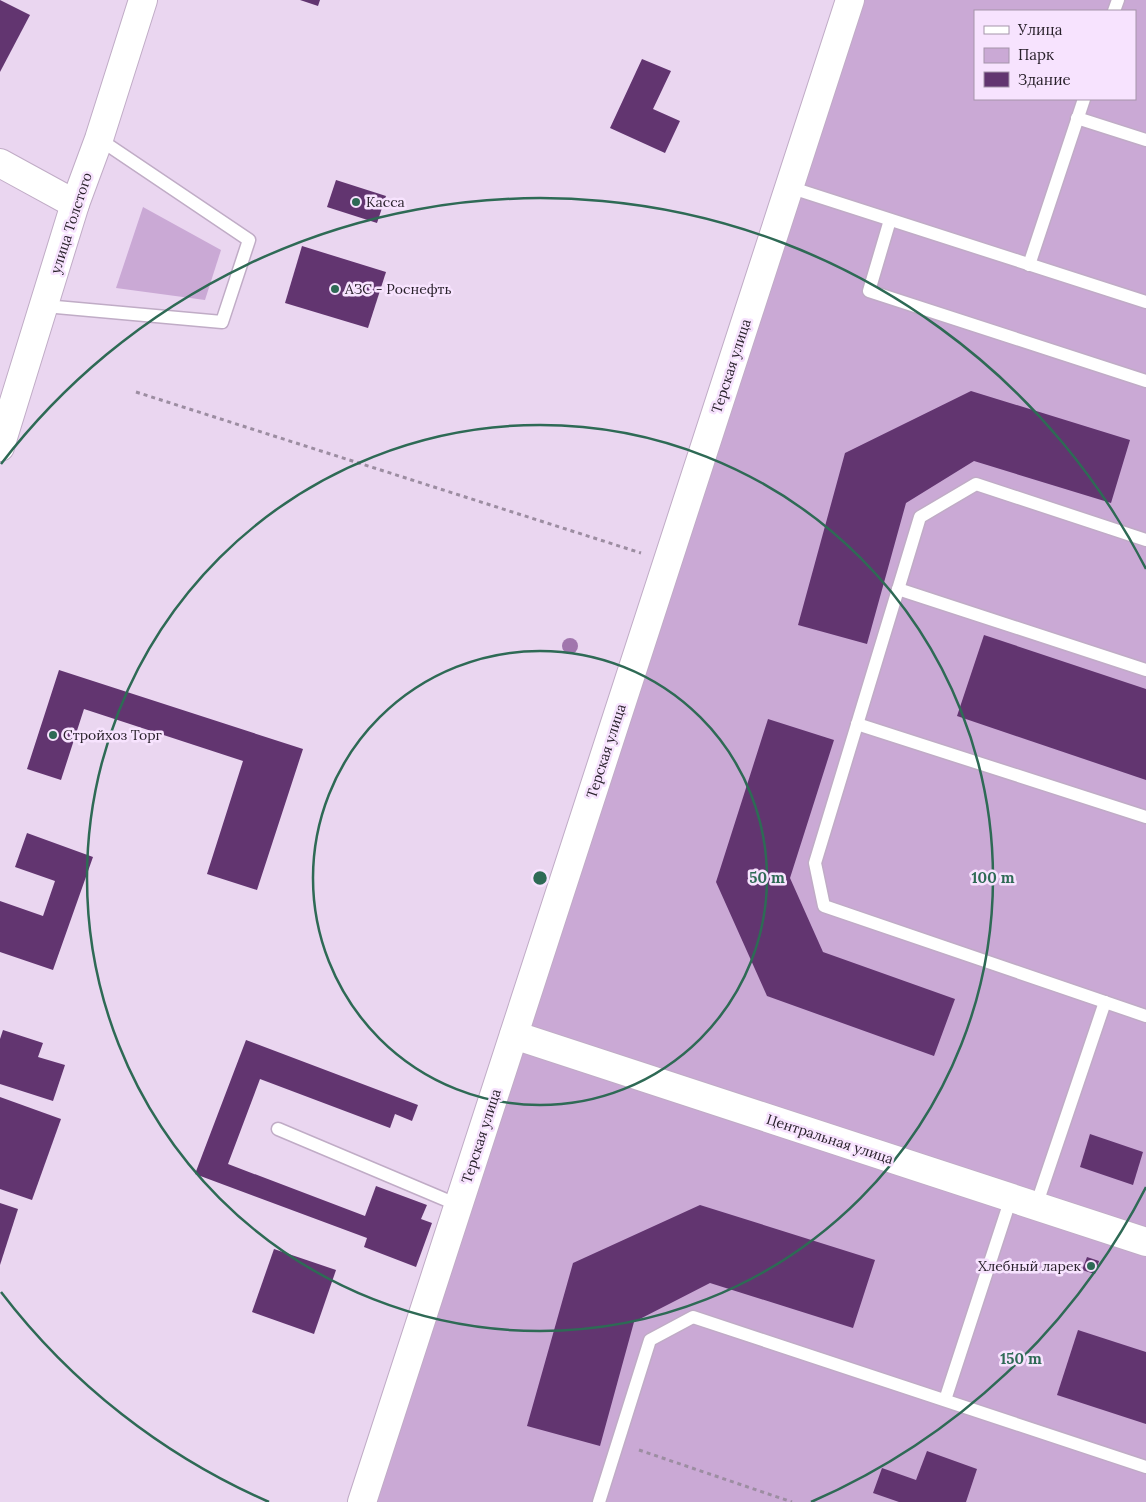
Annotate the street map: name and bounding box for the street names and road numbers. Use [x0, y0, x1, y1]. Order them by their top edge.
street label: улица Толстого [46, 170, 96, 276]
street label: Терская улица [707, 317, 755, 415]
street label: Терская улица [582, 702, 630, 800]
street label: Терская улица [457, 1087, 505, 1185]
street label: Центральная улица [764, 1110, 896, 1168]

